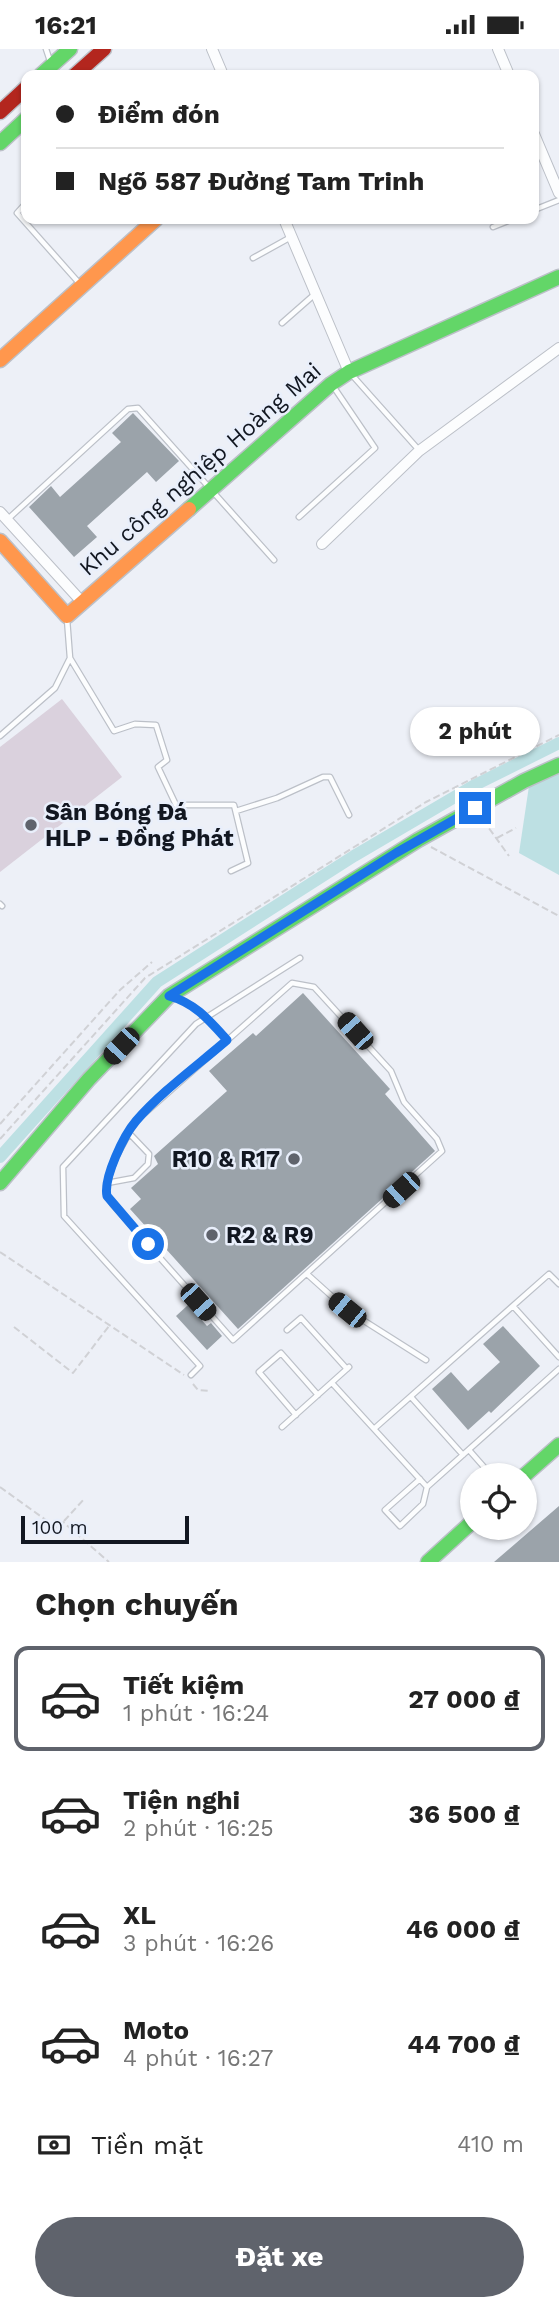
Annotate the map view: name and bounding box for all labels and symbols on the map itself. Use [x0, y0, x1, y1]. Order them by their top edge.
street label: Khu công nghiệp Hoàng Mai [74, 357, 327, 582]
callout: 2 phút [410, 707, 540, 755]
route end [459, 792, 491, 824]
place label: Sân Bóng Đá HLP - Đồng Phát [45, 799, 233, 852]
marker: Sân Bóng Đá HLP - Đồng Phát [23, 817, 39, 833]
car [334, 1008, 377, 1054]
car [99, 1023, 144, 1069]
place label: R10 & R17 [172, 1146, 280, 1173]
marker: R10 & R17 [286, 1151, 302, 1167]
car [379, 1168, 424, 1212]
place label: R2 & R9 [226, 1222, 314, 1249]
marker: R2 & R9 [204, 1227, 220, 1243]
route start [132, 1228, 164, 1260]
car [177, 1279, 220, 1325]
car [325, 1289, 370, 1331]
scale bar [21, 1513, 189, 1545]

